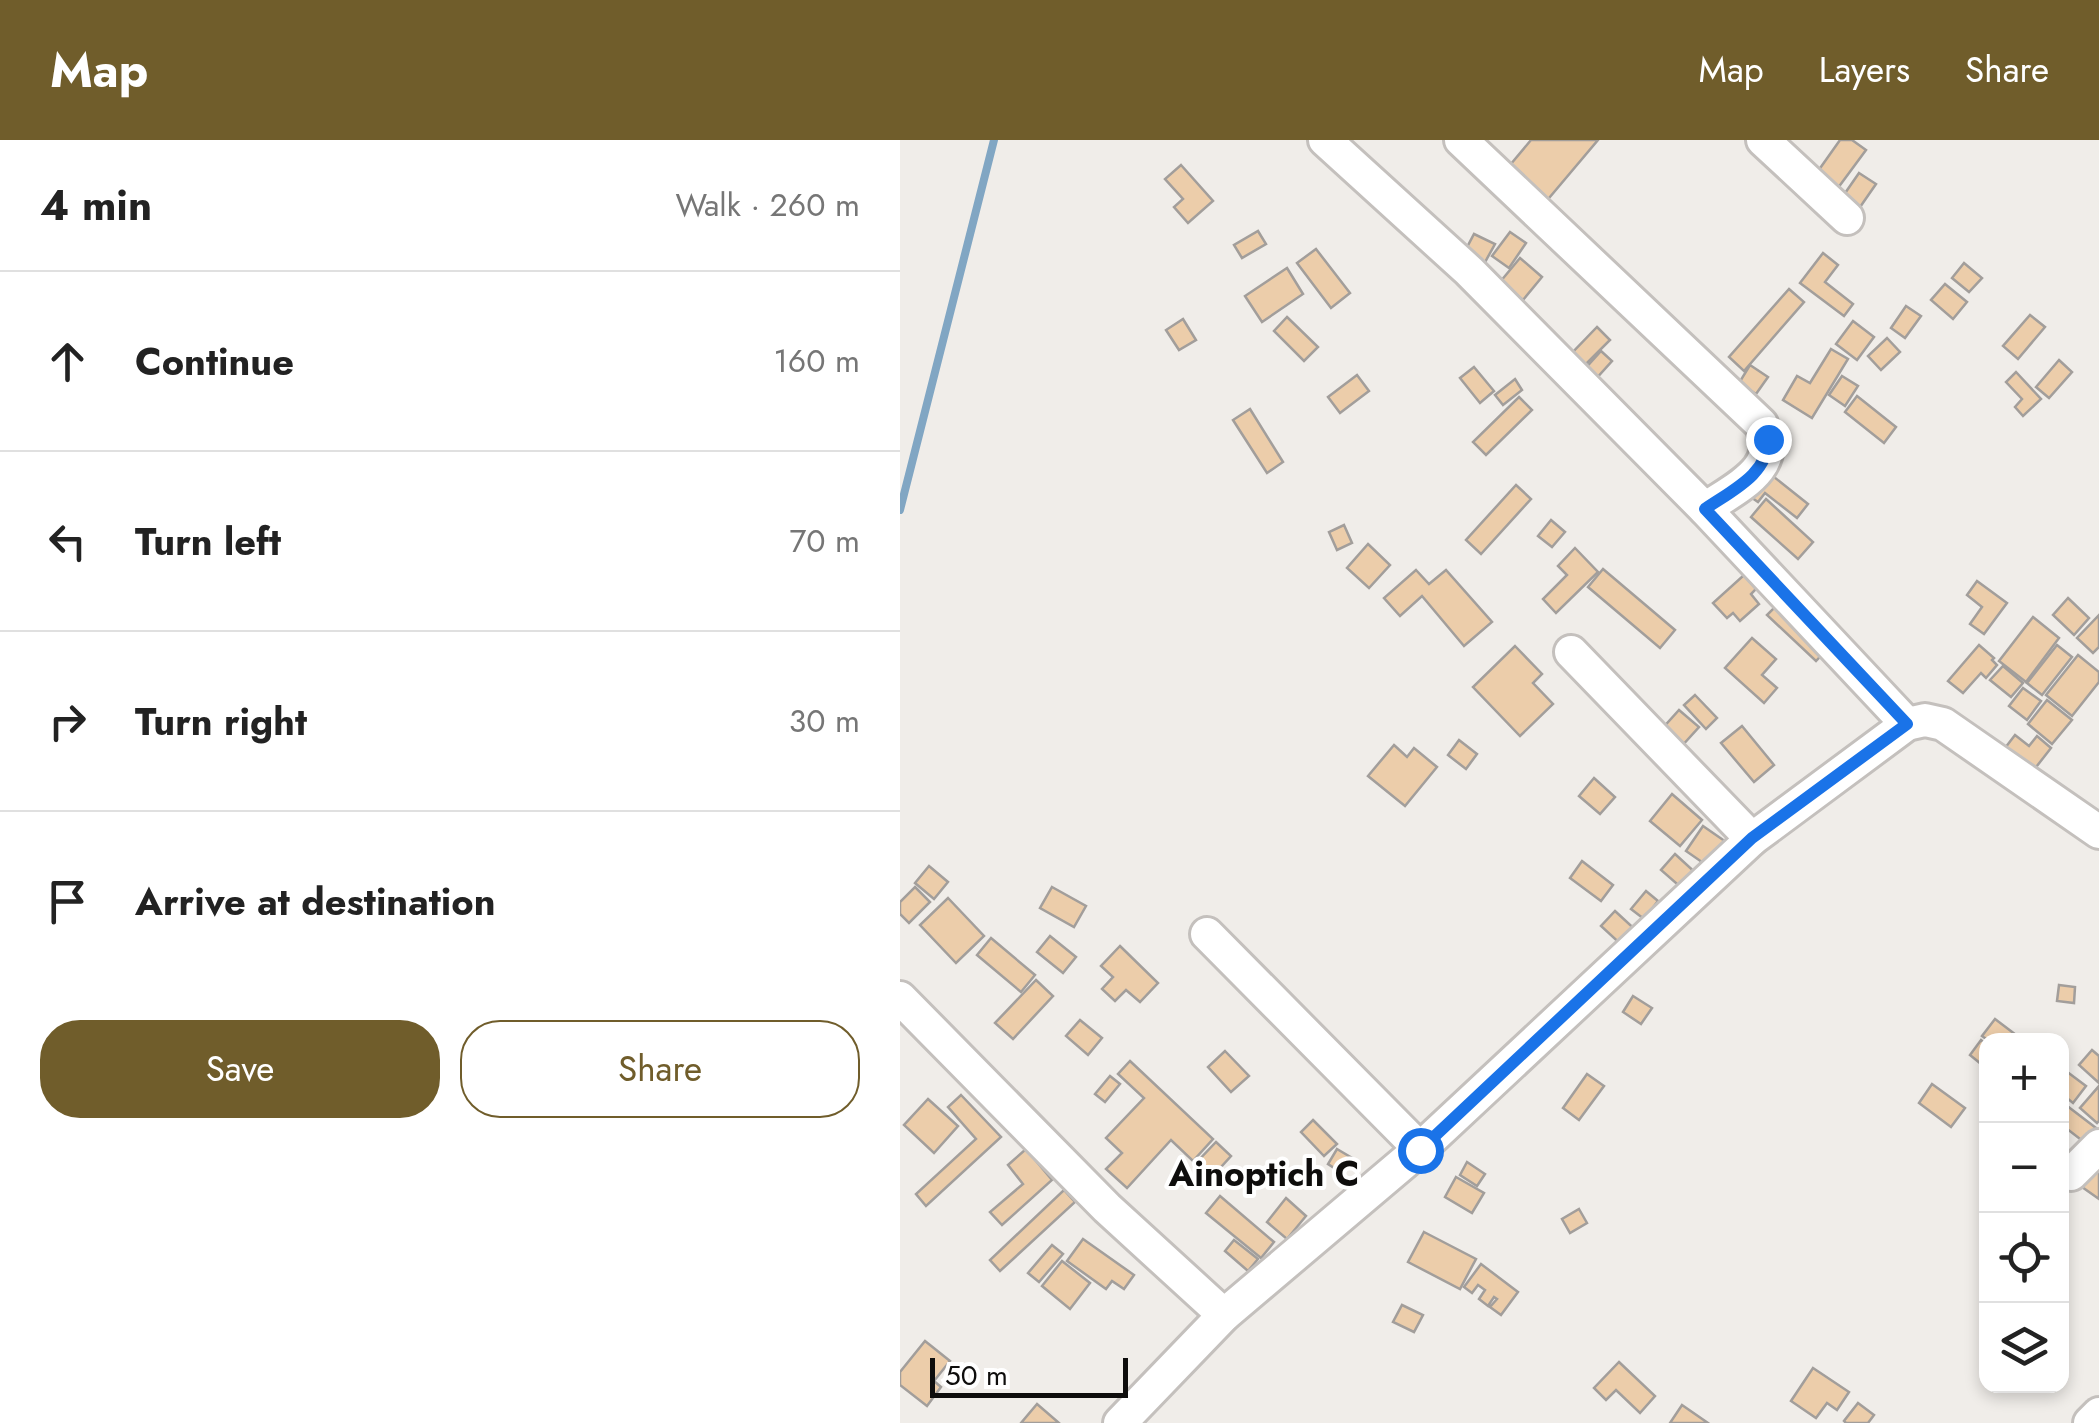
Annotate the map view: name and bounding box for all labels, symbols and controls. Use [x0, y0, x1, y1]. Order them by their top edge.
text: Map [50, 36, 148, 105]
text: Map [1699, 45, 1764, 95]
text: Layers [1819, 45, 1910, 95]
text: Share [1965, 45, 2049, 95]
text: 4 min [40, 175, 152, 236]
text: Walk · 260 m [675, 182, 860, 228]
icon: ahead [40, 334, 95, 389]
text: Continue [135, 334, 294, 389]
text: 160 m [773, 338, 860, 384]
route end [1746, 417, 1792, 463]
icon: left [40, 514, 95, 569]
text: Turn left [135, 514, 281, 569]
text: 70 m [789, 518, 860, 564]
icon: right [40, 694, 95, 749]
text: Turn right [135, 694, 307, 749]
text: 30 m [789, 698, 860, 744]
icon: arrive [40, 874, 95, 929]
text: Arrive at destination [135, 874, 496, 929]
button: Save [40, 1020, 440, 1118]
button: Share [460, 1020, 860, 1118]
map controls [1979, 1033, 2069, 1393]
button: + [1979, 1033, 2069, 1123]
button: − [1979, 1123, 2069, 1213]
route start [1398, 1128, 1444, 1174]
district label: Ainoptich C [1168, 1149, 1359, 1199]
button: locate [1979, 1213, 2069, 1303]
button: layers [1979, 1303, 2069, 1393]
scale bar [930, 1353, 1128, 1398]
text: 50 m [945, 1355, 1008, 1396]

